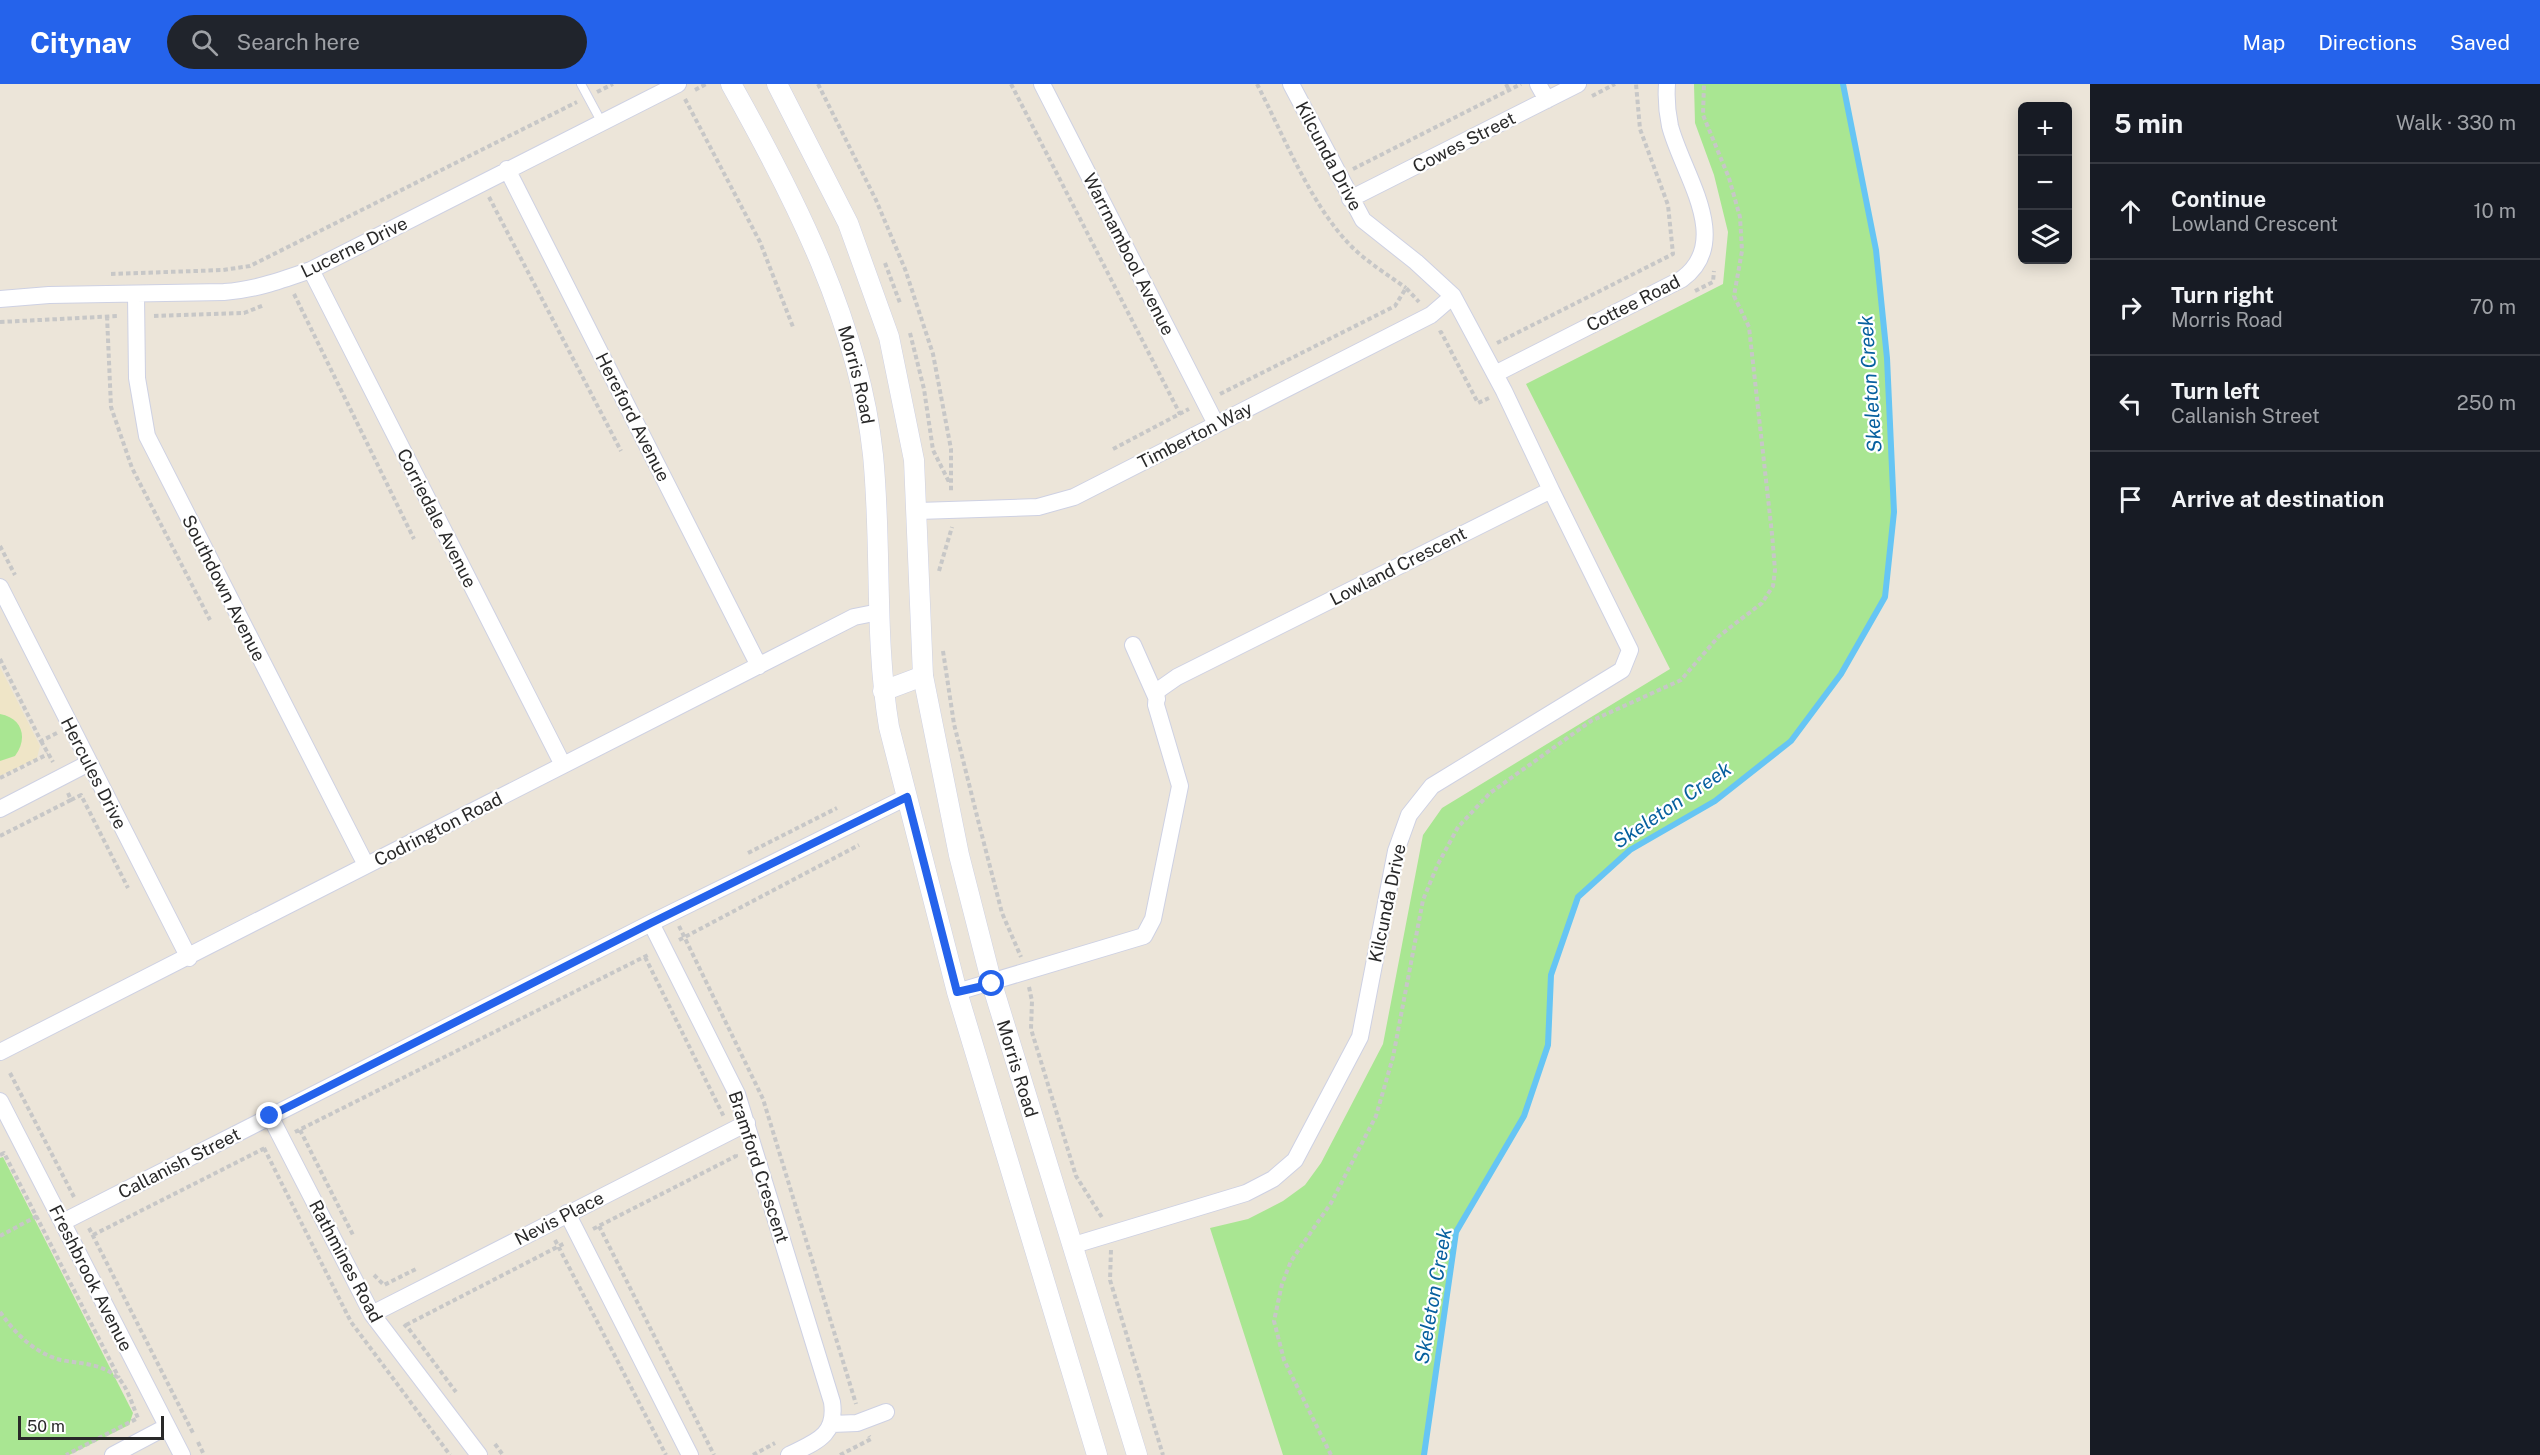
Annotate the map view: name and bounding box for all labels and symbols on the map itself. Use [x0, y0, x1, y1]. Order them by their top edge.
street label: Kilcunda Drive [1291, 98, 1367, 214]
street label: Cowes Street [1409, 107, 1519, 177]
street label: Warrnambool Avenue [1079, 169, 1179, 339]
street label: Lucerne Drive [297, 212, 411, 282]
street label: Cottee Road [1583, 270, 1683, 336]
water label: Skeleton Creek [1853, 314, 1887, 453]
street label: Morris Road [834, 323, 879, 425]
street label: Hereford Avenue [591, 349, 675, 485]
street label: Timberton Way [1134, 397, 1256, 473]
street label: Corriedale Avenue [393, 445, 481, 591]
street label: Southdown Avenue [178, 511, 270, 665]
street label: Lowland Crescent [1326, 523, 1470, 609]
street label: Hercules Drive [57, 714, 131, 832]
water label: Skeleton Creek [1608, 756, 1736, 853]
street label: Codrington Road [370, 788, 506, 870]
street label: Kilcunda Drive [1364, 842, 1410, 964]
route start [978, 970, 1004, 996]
street label: Morris Road [993, 1017, 1043, 1120]
street label: Bramford Crescent [725, 1088, 793, 1246]
route end [256, 1102, 282, 1128]
street label: Callanish Street [115, 1123, 243, 1203]
street label: Nevis Place [511, 1187, 607, 1249]
street label: Rathmines Road [305, 1196, 387, 1326]
street label: Freshbrook Avenue [45, 1201, 137, 1355]
water label: Skeleton Creek [1409, 1226, 1457, 1366]
scale bar [18, 1413, 164, 1440]

